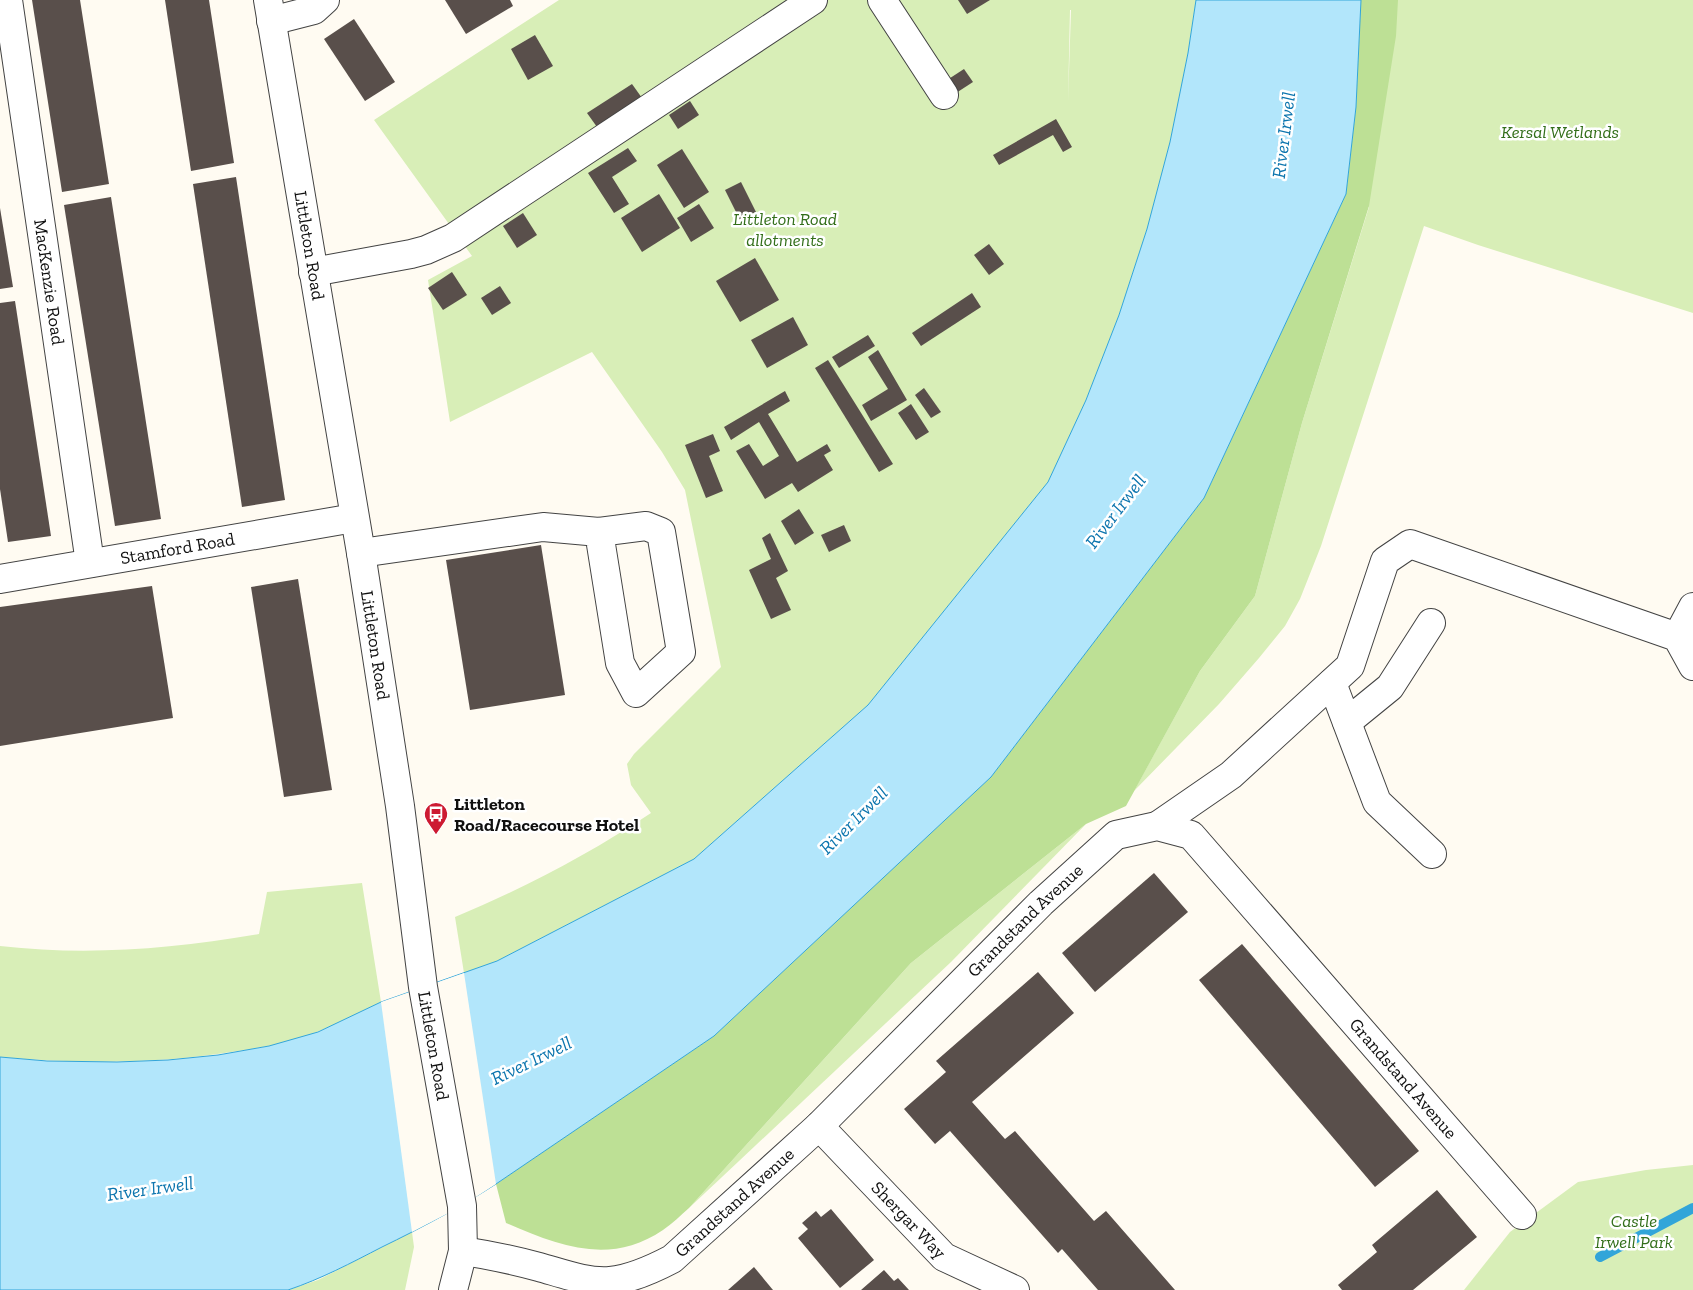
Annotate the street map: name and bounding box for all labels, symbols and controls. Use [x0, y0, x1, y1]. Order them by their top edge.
water label: River Irwell [1267, 91, 1300, 180]
park label: Kersal Wetlands [1501, 121, 1619, 143]
street label: Littleton Road [289, 189, 329, 302]
park label: Littleton Road allotments [733, 208, 837, 251]
street label: MacKenzie Road [29, 218, 69, 347]
water label: River Irwell [1080, 470, 1151, 553]
street label: Stamford Road [119, 528, 236, 569]
street label: Littleton Road [356, 589, 395, 702]
water label: River Irwell [815, 782, 892, 859]
place label: Littleton Road/Racecourse Hotel [454, 793, 639, 836]
bus stop icon: Littleton Road/Racecourse Hotel [423, 801, 449, 835]
street label: Grandstand Avenue [963, 859, 1088, 982]
street label: Littleton Road [413, 990, 454, 1102]
street label: Grandstand Avenue [1345, 1014, 1462, 1144]
water label: River Irwell [487, 1031, 575, 1090]
street label: Grandstand Avenue [670, 1143, 799, 1262]
water label: River Irwell [106, 1171, 195, 1206]
street label: Shergar Way [867, 1177, 951, 1264]
park label: Castle Irwell Park [1595, 1210, 1673, 1253]

